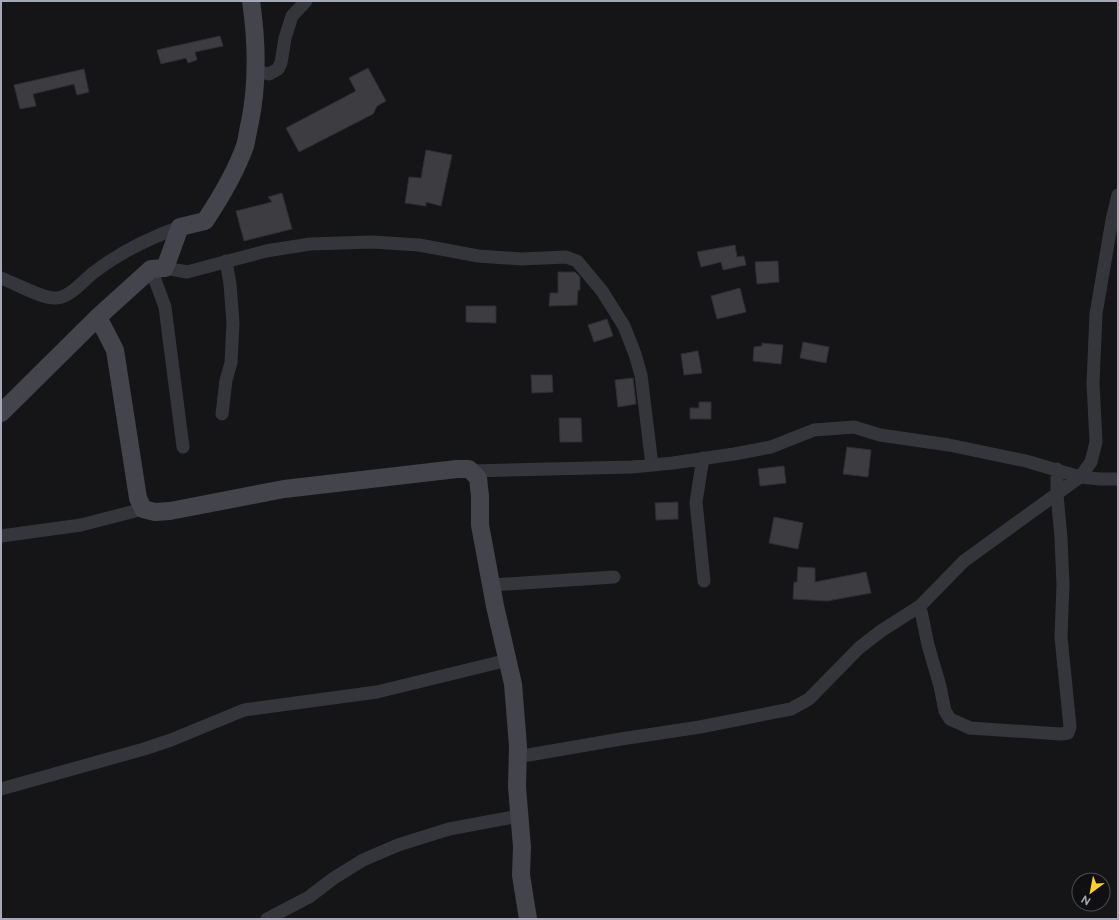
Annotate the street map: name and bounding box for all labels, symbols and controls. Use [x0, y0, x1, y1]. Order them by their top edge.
north arrow [1071, 872, 1111, 912]
text: N [1079, 892, 1093, 908]

